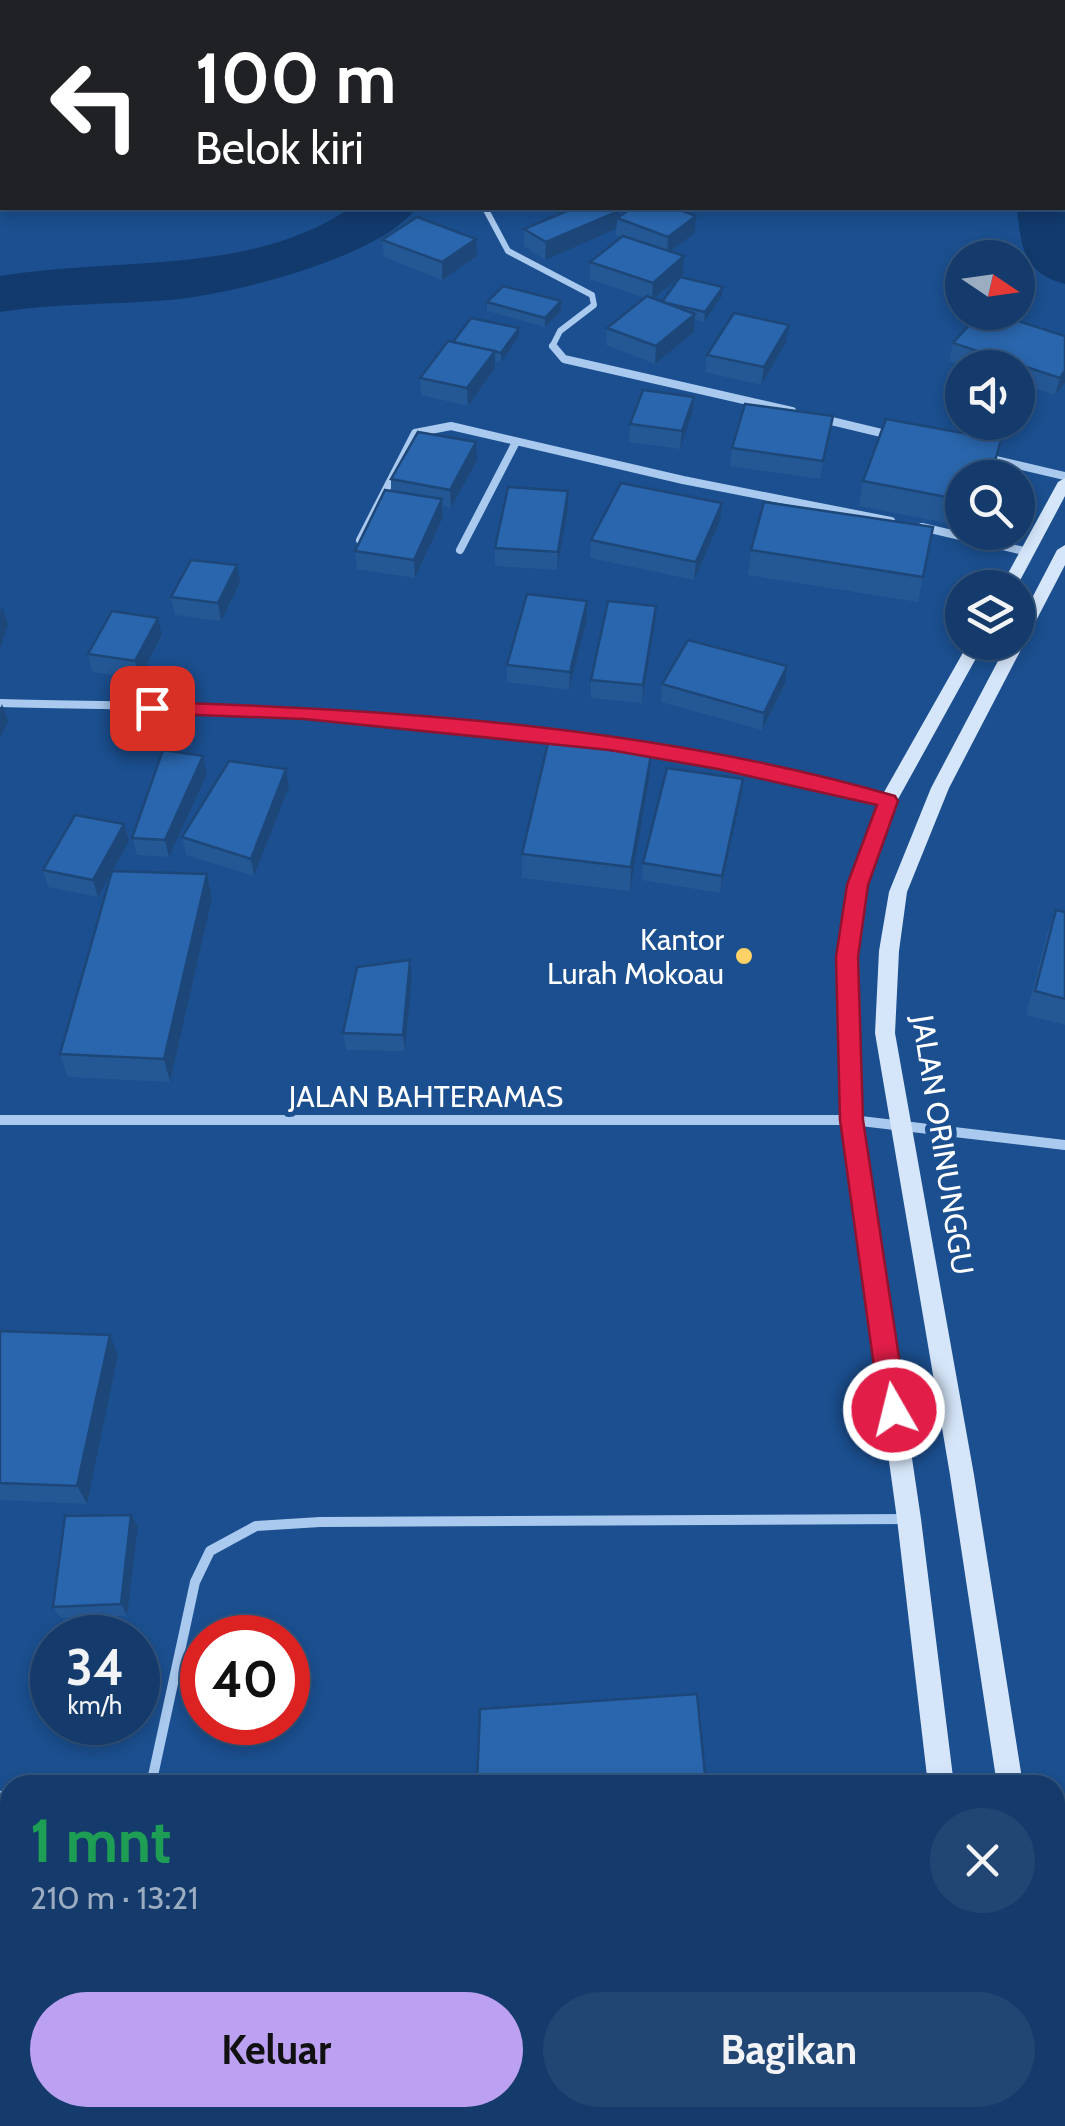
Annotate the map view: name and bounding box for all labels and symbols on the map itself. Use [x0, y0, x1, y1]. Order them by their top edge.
north arrow [945, 240, 1035, 330]
pin [110, 666, 195, 751]
place label: Kantor Lurah Mokoau [547, 921, 725, 992]
marker: Kantor Lurah Mokoau [733, 945, 755, 967]
street label: JALAN ORINUNGGU [904, 1012, 982, 1277]
street label: JALAN BAHTERAMAS [288, 1078, 563, 1115]
position arrow [842, 1358, 946, 1462]
speed limit sign: 40 [180, 1615, 310, 1745]

